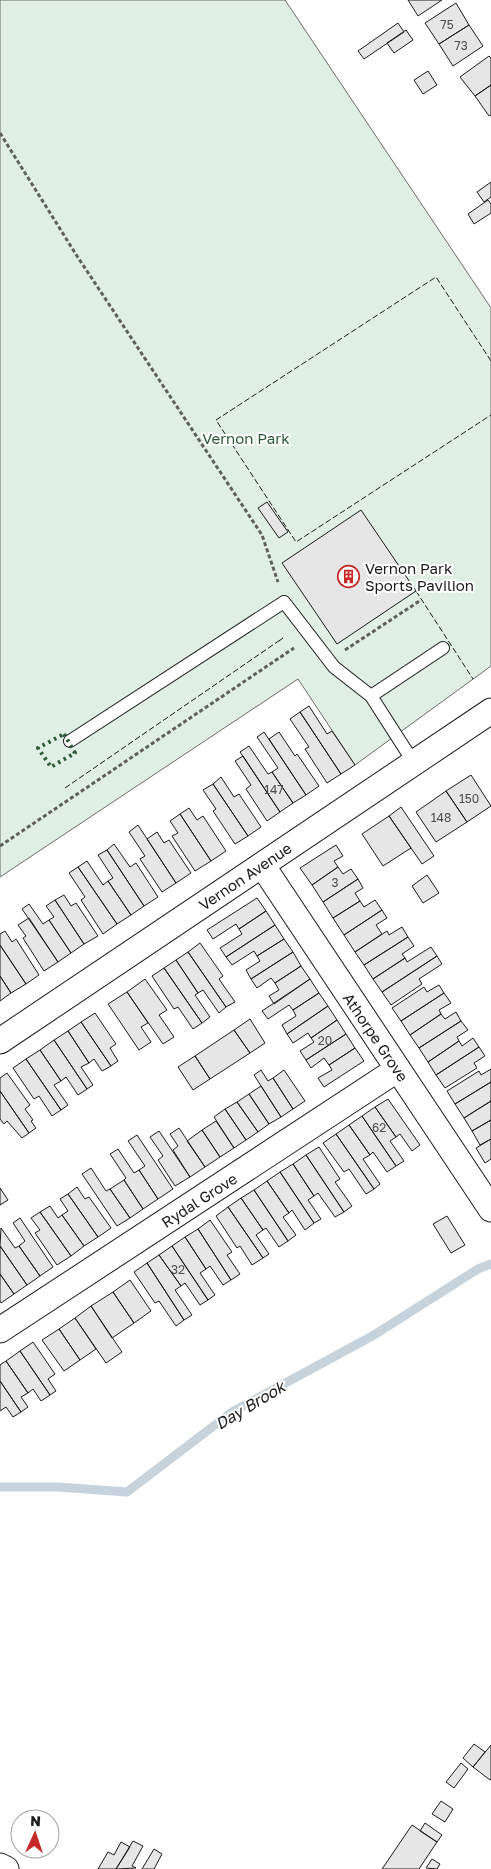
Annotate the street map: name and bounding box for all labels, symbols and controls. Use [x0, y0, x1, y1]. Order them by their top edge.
house number: 75 [440, 17, 454, 32]
house number: 73 [454, 38, 468, 53]
park label: Vernon Park [202, 429, 290, 447]
place label: Vernon Park Sports Pavilion [365, 559, 474, 594]
building icon: Vernon Park Sports Pavilion [337, 565, 361, 589]
house number: 147 [264, 782, 284, 797]
house number: 150 [459, 791, 479, 806]
house number: 148 [431, 810, 451, 825]
street label: Vernon Avenue [195, 838, 295, 914]
house number: 3 [331, 875, 339, 890]
street label: Athorpe Grove [340, 989, 412, 1085]
house number: 20 [318, 1033, 332, 1048]
house number: 62 [372, 1120, 386, 1135]
street label: Rydal Grove [158, 1169, 240, 1231]
house number: 32 [171, 1262, 185, 1277]
water label: Day Brook [211, 1375, 290, 1434]
north arrow [10, 1809, 60, 1859]
text: N [30, 1812, 41, 1829]

